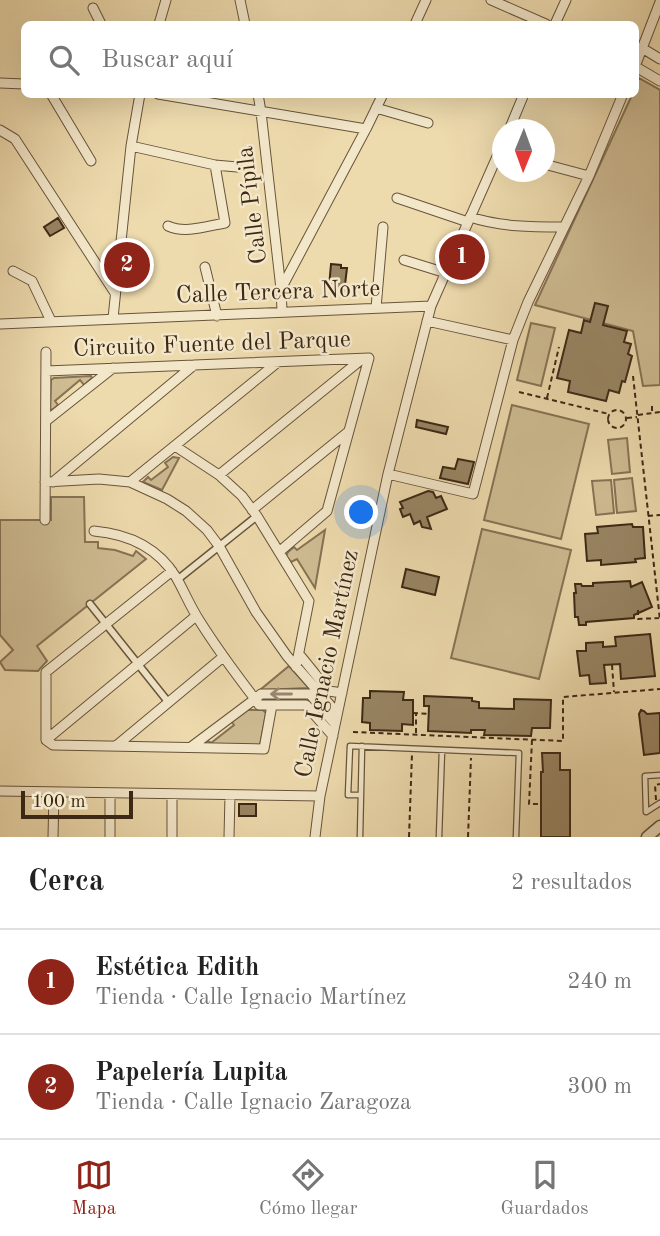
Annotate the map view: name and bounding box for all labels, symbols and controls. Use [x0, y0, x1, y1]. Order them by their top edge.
search box [21, 21, 639, 98]
icon: search [45, 41, 83, 79]
text: Buscar aquí [101, 47, 233, 73]
north arrow [492, 119, 555, 182]
street label: Calle Pípila [234, 144, 272, 265]
pin: 1 [439, 231, 485, 283]
pin: 2 [104, 239, 150, 291]
street label: Calle Tercera Norte [175, 277, 381, 309]
street label: Circuito Fuente del Parque [73, 328, 351, 362]
your location [344, 495, 378, 529]
street label: Calle Ignacio Martínez [292, 548, 364, 780]
one-way arrow [270, 687, 293, 701]
scale bar [21, 788, 133, 820]
text: 100 m [32, 793, 85, 812]
text: Cerca [28, 867, 104, 897]
text: 2 resultados [511, 871, 632, 894]
text: Estética Edith [95, 955, 259, 981]
text: 1 [44, 970, 58, 993]
text: 240 m [567, 970, 632, 993]
text: Tienda · Calle Ignacio Martínez [95, 986, 406, 1009]
text: Papelería Lupita [95, 1060, 288, 1086]
text: 2 [44, 1075, 58, 1098]
text: 300 m [567, 1075, 632, 1098]
text: Tienda · Calle Ignacio Zaragoza [95, 1091, 411, 1114]
tab: Mapa [72, 1156, 116, 1221]
tab: Cómo llegar [259, 1156, 358, 1221]
tab: Guardados [501, 1156, 588, 1221]

